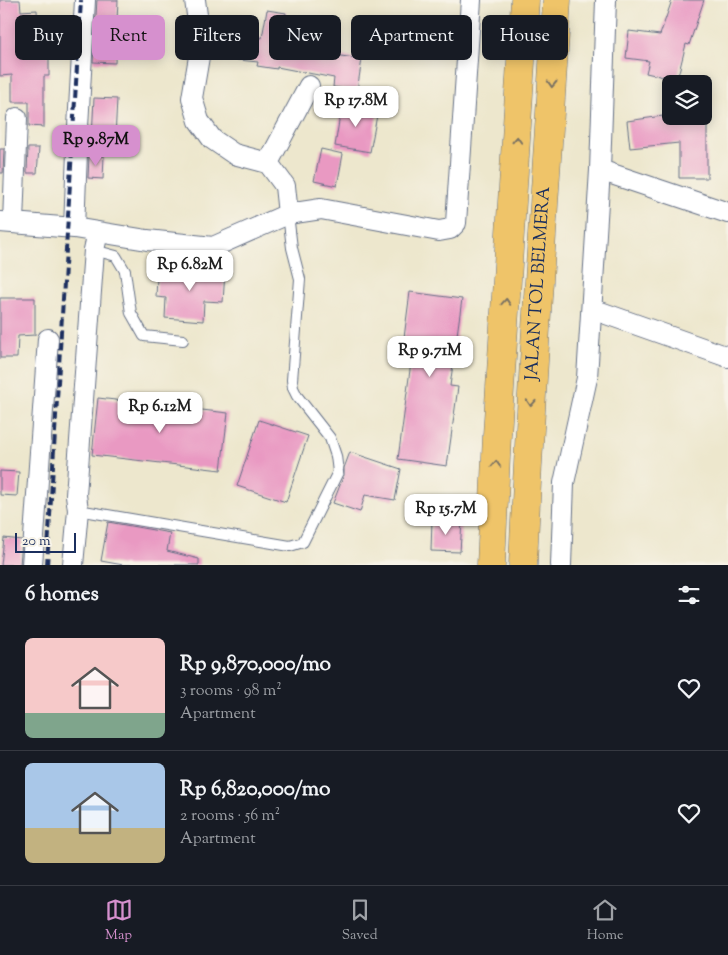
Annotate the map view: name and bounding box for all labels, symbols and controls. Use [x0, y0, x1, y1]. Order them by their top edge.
chip: Buy [15, 15, 82, 60]
chip: Rent [92, 15, 165, 60]
chip: Filters [175, 15, 259, 60]
chip: New [269, 15, 341, 60]
chip: Apartment [351, 15, 472, 60]
chip: House [482, 15, 568, 60]
map controls [662, 75, 712, 125]
button: layers [662, 75, 712, 125]
one-way arrow [547, 80, 558, 88]
pin: Rp 17.8M [304, 86, 408, 128]
text: Rp 17.8M [325, 90, 387, 113]
pin: Rp 9.87M [44, 124, 148, 167]
text: Rp 9.87M [63, 129, 129, 152]
one-way arrow [511, 135, 522, 143]
street label: JALAN TOL BELMERA [520, 185, 558, 382]
pin: Rp 6.82M [138, 250, 242, 292]
text: Rp 6.82M [157, 254, 223, 277]
one-way arrow [501, 297, 512, 305]
pin: Rp 9.71M [378, 336, 482, 378]
text: Rp 9.71M [398, 340, 462, 363]
pin: Rp 6.12M [108, 392, 212, 434]
text: Rp 6.12M [129, 396, 191, 419]
one-way arrow [525, 399, 536, 407]
one-way arrow [491, 460, 501, 468]
pin: Rp 15.7M [394, 494, 498, 536]
text: Rp 15.7M [415, 498, 477, 521]
scale bar [15, 530, 76, 553]
text: 20 m [22, 532, 51, 552]
text: 6 homes [25, 580, 99, 610]
icon: filters [675, 581, 703, 609]
text: Rp 9,870,000/mo [180, 650, 331, 680]
icon: home [65, 658, 125, 718]
icon: heart [675, 674, 703, 702]
text: 3 rooms · 98 m² [180, 680, 282, 703]
text: Apartment [180, 703, 256, 726]
text: Rp 6,820,000/mo [180, 775, 330, 805]
icon: home [65, 783, 125, 843]
icon: heart [675, 799, 703, 827]
text: 2 rooms · 56 m² [180, 805, 280, 828]
text: Apartment [180, 828, 256, 851]
tab: Map [105, 896, 133, 946]
tab: Saved [342, 896, 378, 946]
tab: Home [587, 896, 623, 946]

